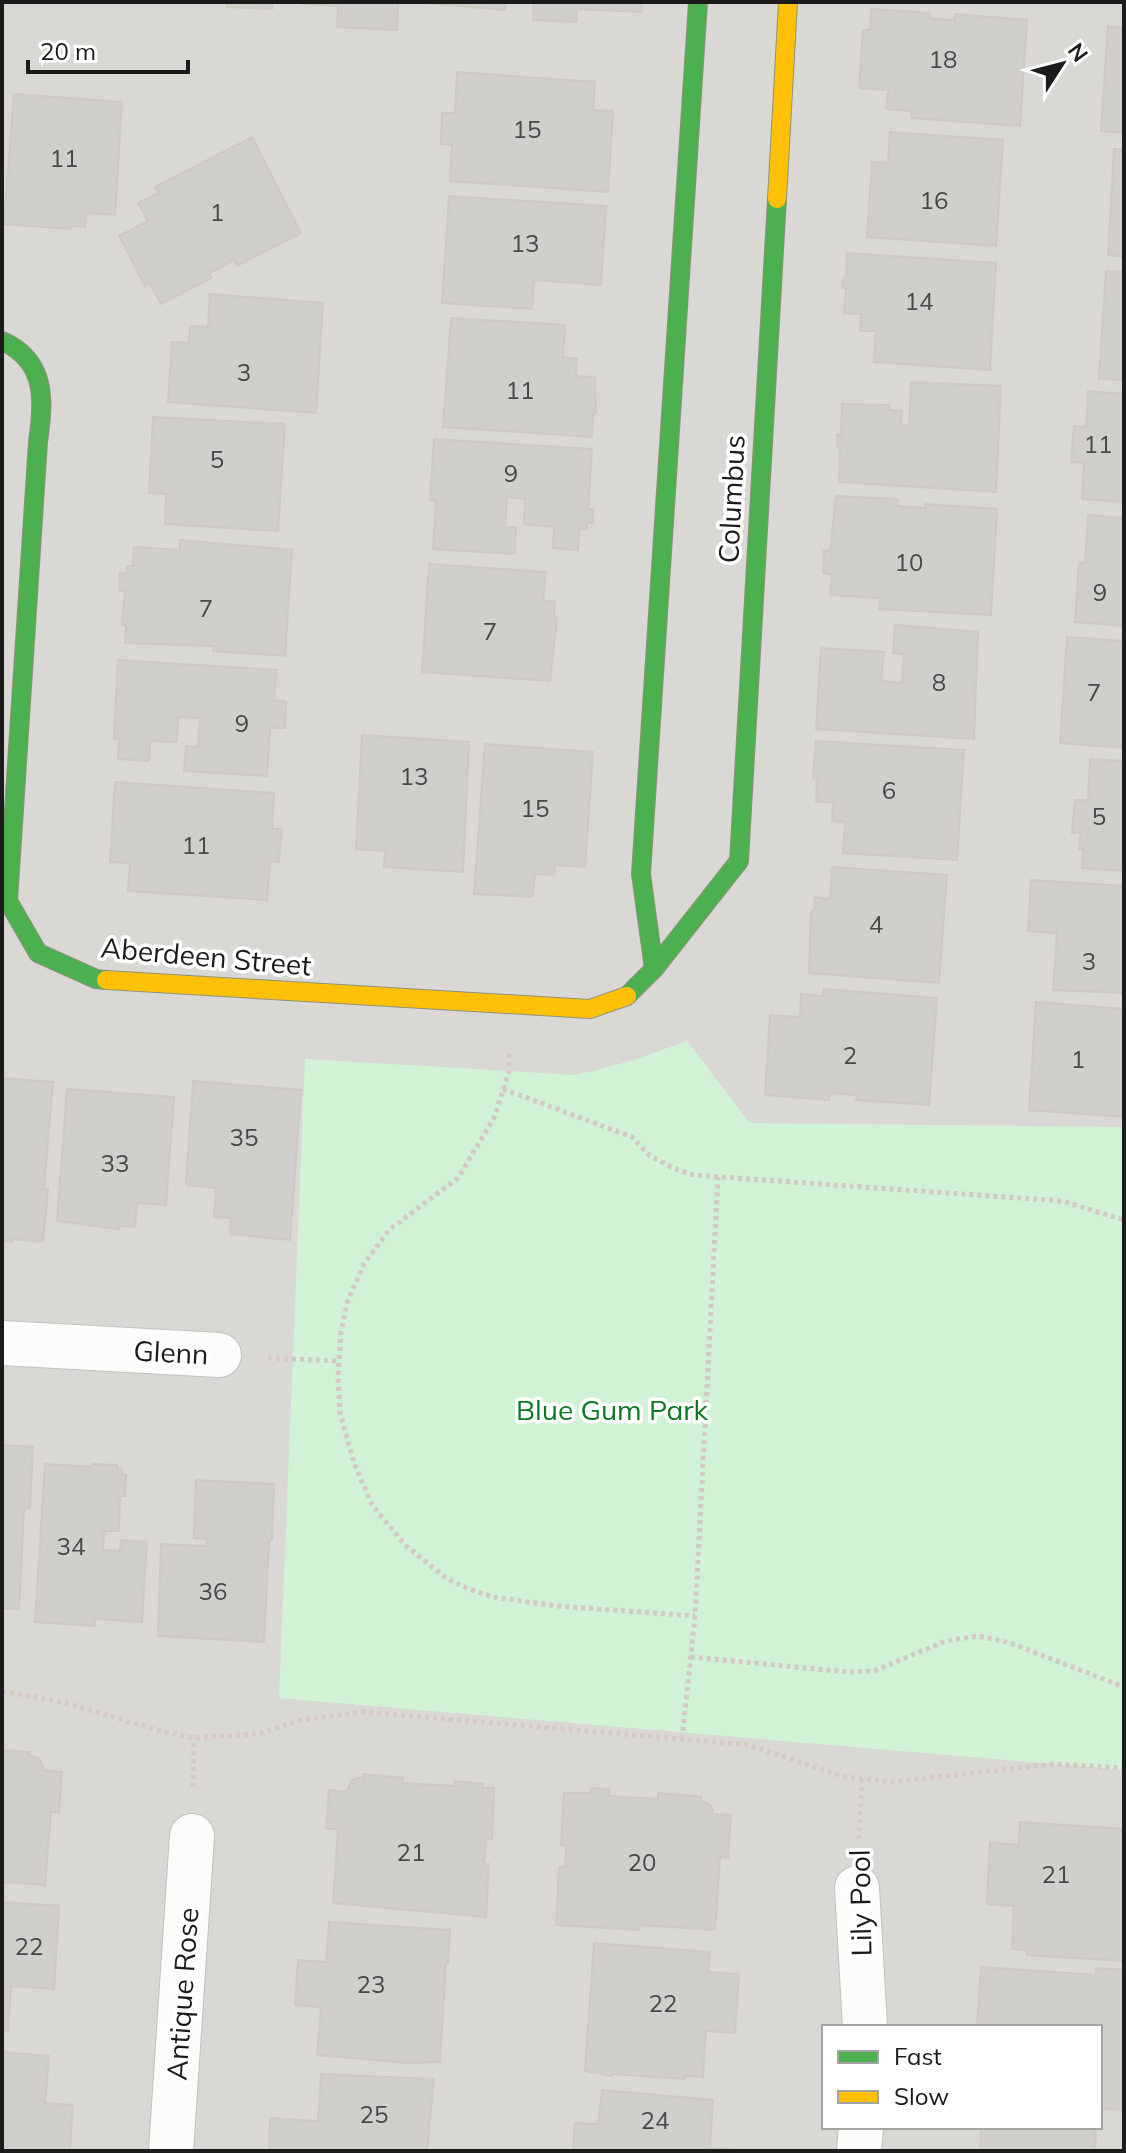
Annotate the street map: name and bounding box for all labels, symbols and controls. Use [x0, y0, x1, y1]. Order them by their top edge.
scale bar [28, 24, 188, 74]
north arrow [1022, 24, 1102, 104]
text: 20 m [40, 36, 96, 66]
text: N [1062, 37, 1094, 67]
house number: 18 [929, 44, 957, 74]
house number: 15 [513, 114, 541, 144]
house number: 11 [50, 143, 78, 173]
house number: 16 [920, 185, 948, 215]
house number: 1 [210, 197, 224, 227]
house number: 13 [511, 228, 539, 258]
house number: 14 [905, 286, 933, 316]
house number: 3 [237, 357, 251, 387]
house number: 11 [506, 375, 534, 405]
house number: 11 [1084, 429, 1112, 459]
street label: Columbus [710, 434, 752, 564]
house number: 5 [210, 444, 224, 474]
house number: 9 [504, 458, 518, 488]
house number: 10 [895, 547, 923, 577]
house number: 9 [1093, 577, 1107, 607]
house number: 7 [199, 593, 213, 623]
house number: 7 [483, 616, 497, 646]
house number: 8 [932, 667, 946, 697]
house number: 7 [1087, 677, 1101, 707]
house number: 9 [235, 708, 249, 738]
house number: 13 [400, 761, 428, 791]
house number: 6 [882, 775, 896, 805]
house number: 15 [521, 793, 549, 823]
house number: 5 [1092, 801, 1106, 831]
house number: 11 [182, 830, 210, 860]
house number: 4 [869, 909, 883, 939]
street label: Aberdeen Street [99, 929, 313, 983]
house number: 3 [1082, 946, 1096, 976]
house number: 2 [843, 1040, 857, 1070]
house number: 1 [1071, 1044, 1085, 1074]
house number: 35 [230, 1122, 258, 1152]
house number: 33 [101, 1148, 129, 1178]
street label: Glenn [133, 1333, 209, 1371]
park label: Blue Gum Park [516, 1392, 709, 1427]
house number: 34 [57, 1531, 85, 1561]
house number: 36 [199, 1576, 227, 1606]
house number: 21 [397, 1837, 425, 1867]
house number: 20 [628, 1847, 656, 1877]
street label: Lily Pool [842, 1849, 878, 1957]
house number: 21 [1042, 1859, 1070, 1889]
street label: Antique Rose [159, 1906, 205, 2082]
house number: 22 [15, 1931, 43, 1961]
house number: 23 [357, 1969, 385, 1999]
house number: 22 [649, 1988, 677, 2018]
legend [822, 2025, 1102, 2129]
text: Fast [894, 2041, 942, 2071]
text: Slow [894, 2081, 949, 2111]
house number: 25 [360, 2099, 388, 2129]
house number: 24 [641, 2105, 669, 2135]

